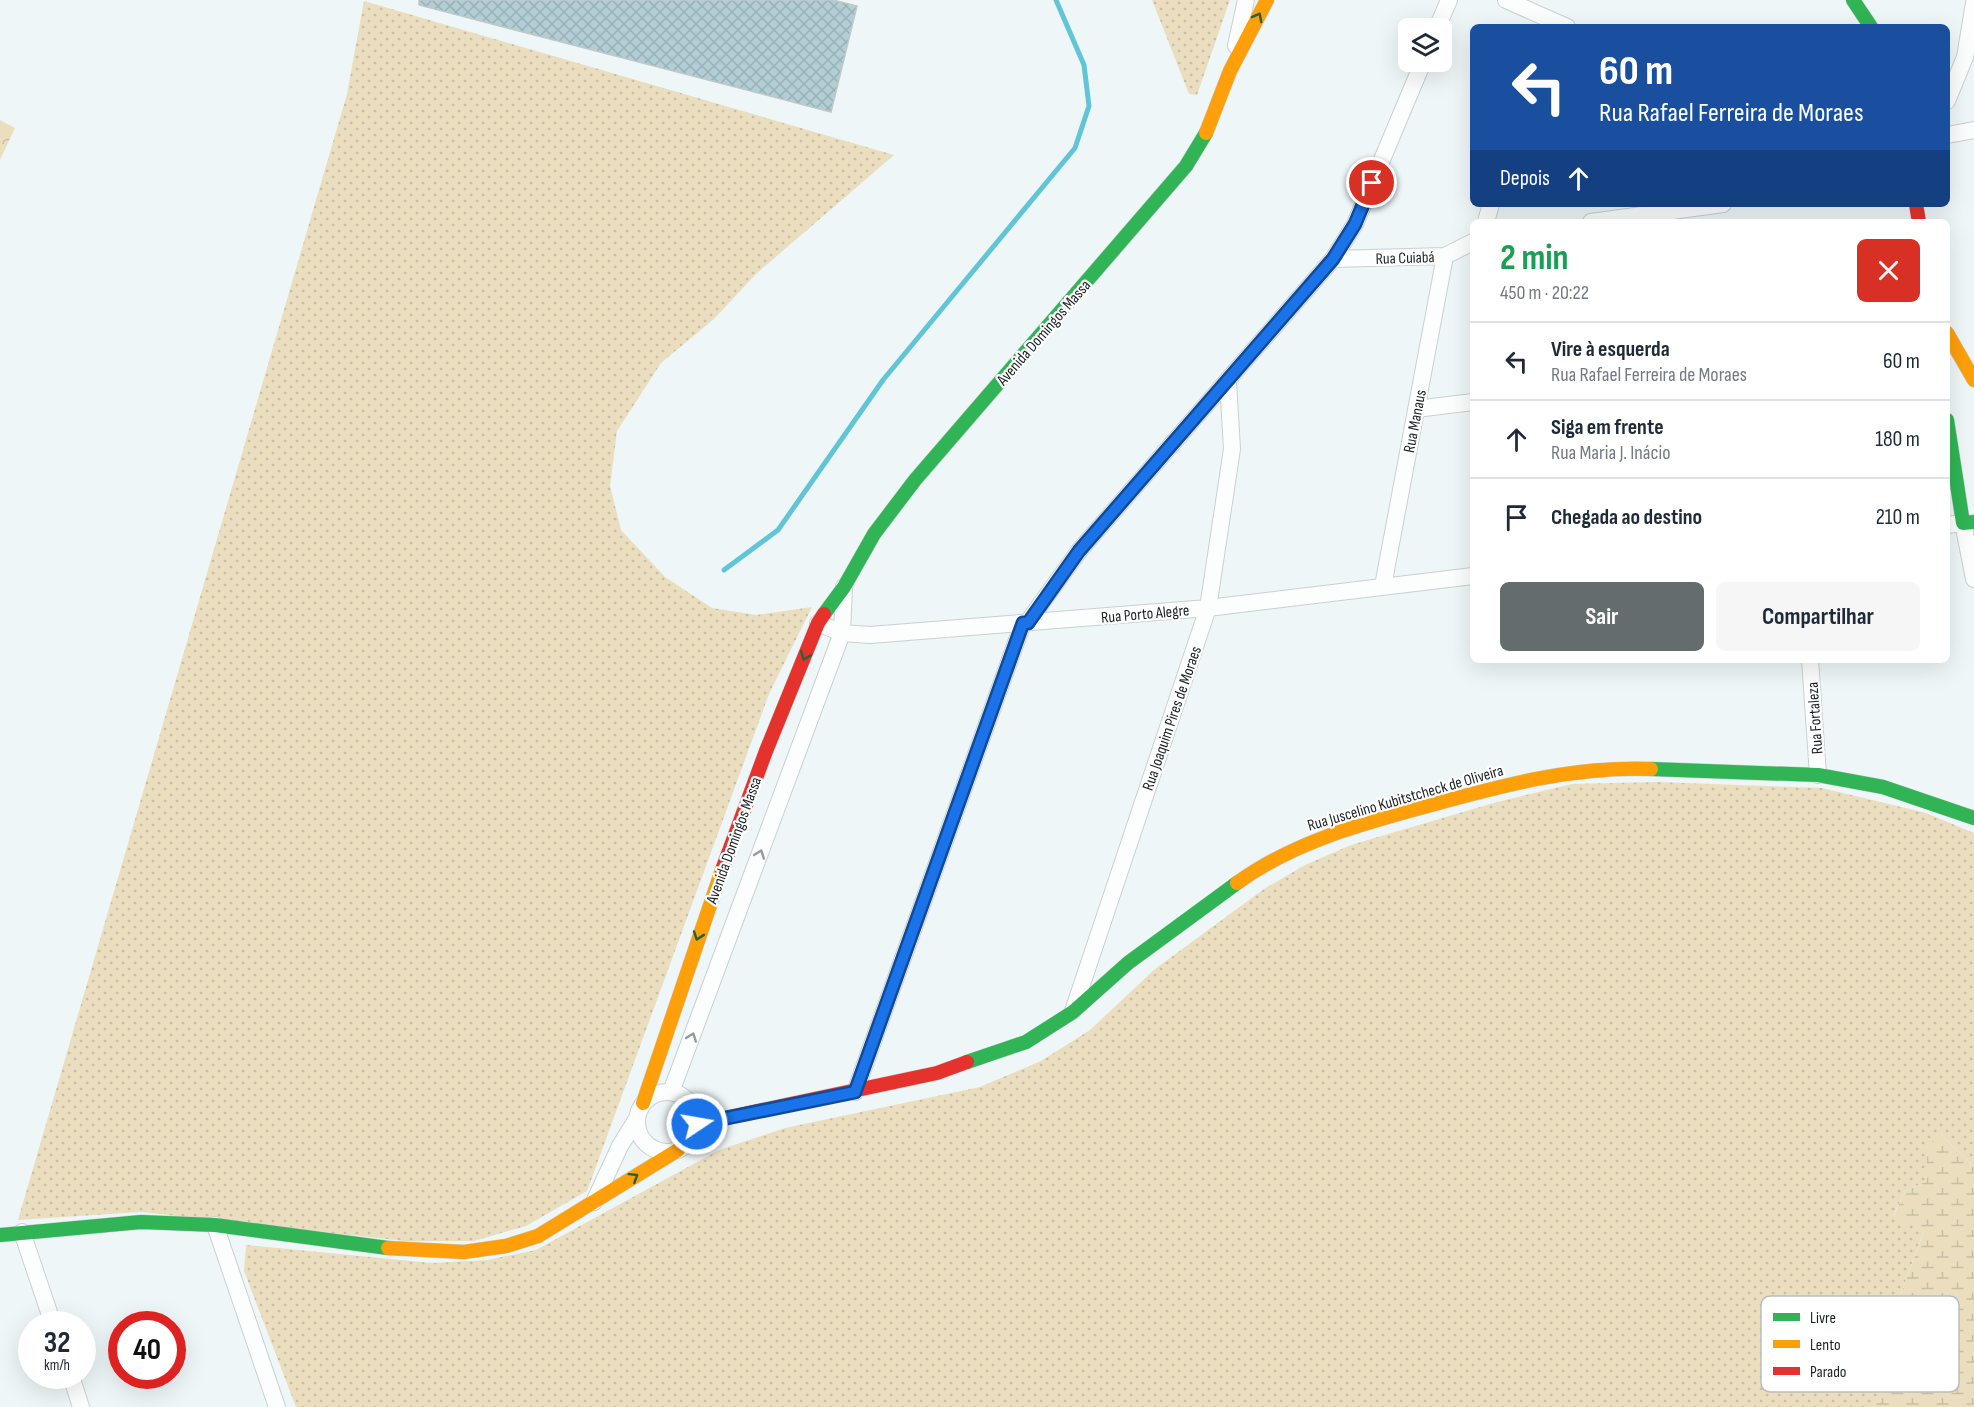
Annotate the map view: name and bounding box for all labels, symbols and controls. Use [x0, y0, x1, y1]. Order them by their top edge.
one-way arrow [1251, 13, 1262, 23]
map controls [1398, 18, 1452, 72]
button: layers [1398, 18, 1452, 72]
text: 60 m [1599, 46, 1673, 97]
icon: left [1500, 48, 1578, 126]
text: Rua Rafael Ferreira de Moraes [1599, 97, 1864, 129]
pin [1346, 157, 1397, 208]
icon: ahead [1562, 162, 1595, 195]
text: Depois [1500, 165, 1550, 192]
icon: arrive [1355, 166, 1388, 199]
text: 2 min [1500, 237, 1569, 280]
button: close [1857, 239, 1920, 302]
street label: Rua Cuiabá [1375, 248, 1435, 269]
street label: Avenida Domingos Massa [993, 276, 1095, 390]
text: 450 m · 20:22 [1500, 281, 1589, 305]
text: Vire à esquerda [1551, 336, 1670, 363]
icon: left [1500, 345, 1533, 378]
text: 60 m [1883, 348, 1920, 375]
text: Rua Rafael Ferreira de Moraes [1551, 363, 1747, 387]
street label: Rua Manaus [1400, 388, 1431, 454]
text: Siga em frente [1551, 414, 1664, 441]
icon: ahead [1500, 423, 1533, 456]
text: 180 m [1875, 426, 1920, 453]
text: Rua Maria J. Inácio [1551, 441, 1670, 465]
icon: arrive [1500, 501, 1533, 534]
text: Chegada ao destino [1551, 504, 1702, 531]
text: 210 m [1876, 504, 1920, 531]
button: Sair [1500, 582, 1704, 651]
button: Compartilhar [1716, 582, 1920, 651]
street label: Rua Porto Alegre [1100, 601, 1190, 628]
street label: Rua Joaquim Pires de Moraes [1139, 644, 1206, 793]
one-way arrow [800, 649, 812, 660]
street label: Rua Fortaleza [1803, 681, 1827, 755]
street label: Rua Juscelino Kubitstcheck de Oliveira [1305, 761, 1505, 836]
street label: Avenida Domingos Massa [702, 775, 766, 907]
one-way arrow [752, 849, 765, 860]
one-way arrow [693, 930, 706, 941]
one-way arrow [684, 1032, 697, 1043]
position arrow [665, 1092, 729, 1156]
one-way arrow [628, 1173, 639, 1184]
legend [1761, 1296, 1959, 1392]
text: Livre [1810, 1309, 1836, 1328]
speed limit sign: 40 [108, 1311, 186, 1389]
text: 32 [44, 1325, 70, 1361]
text: Lento [1810, 1336, 1841, 1355]
text: km/h [44, 1356, 70, 1375]
text: Parado [1810, 1363, 1847, 1382]

